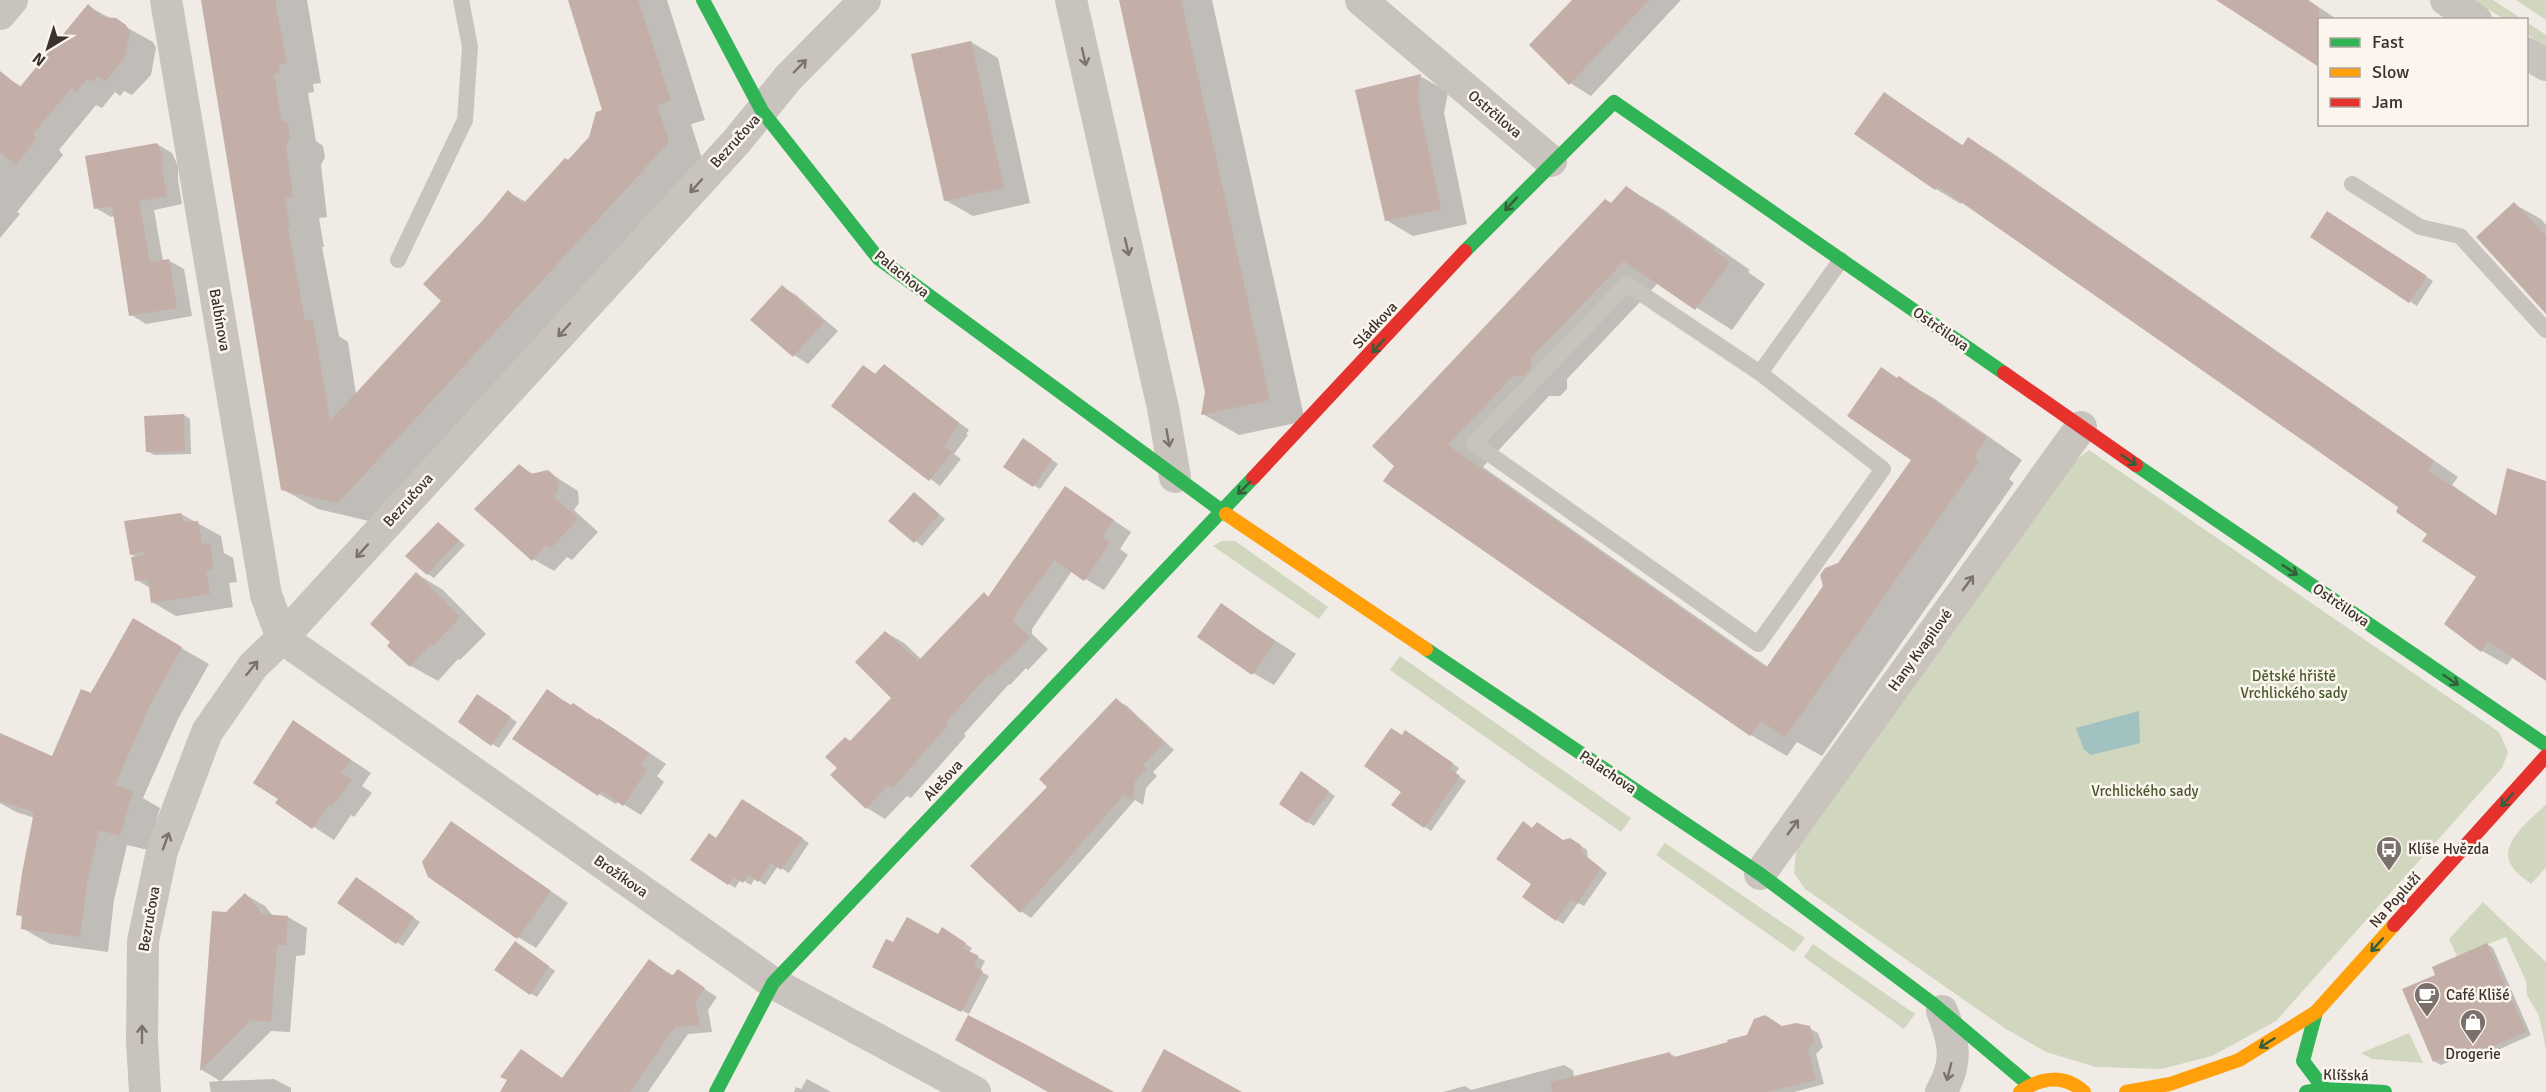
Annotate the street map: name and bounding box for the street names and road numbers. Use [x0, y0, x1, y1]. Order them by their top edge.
street label: Ostrčilova [1464, 86, 1526, 142]
street label: Bezručova [706, 110, 764, 172]
street label: Palachova [871, 247, 933, 301]
street label: Balbínova [206, 287, 234, 353]
street label: Sládkova [1349, 298, 1401, 352]
street label: Ostrčilova [1909, 303, 1973, 355]
street label: Bezručova [379, 469, 437, 531]
street label: Ostrčilova [2309, 579, 2373, 631]
street label: Hany Kvapilové [1884, 605, 1956, 695]
street label: Palachova [1576, 746, 1640, 798]
street label: Alešova [920, 756, 966, 804]
street label: Brožíkova [591, 851, 651, 901]
street label: Na Popluží [2366, 869, 2424, 931]
street label: Bezručova [134, 885, 164, 953]
street label: Klíšská [2323, 1066, 2369, 1084]

